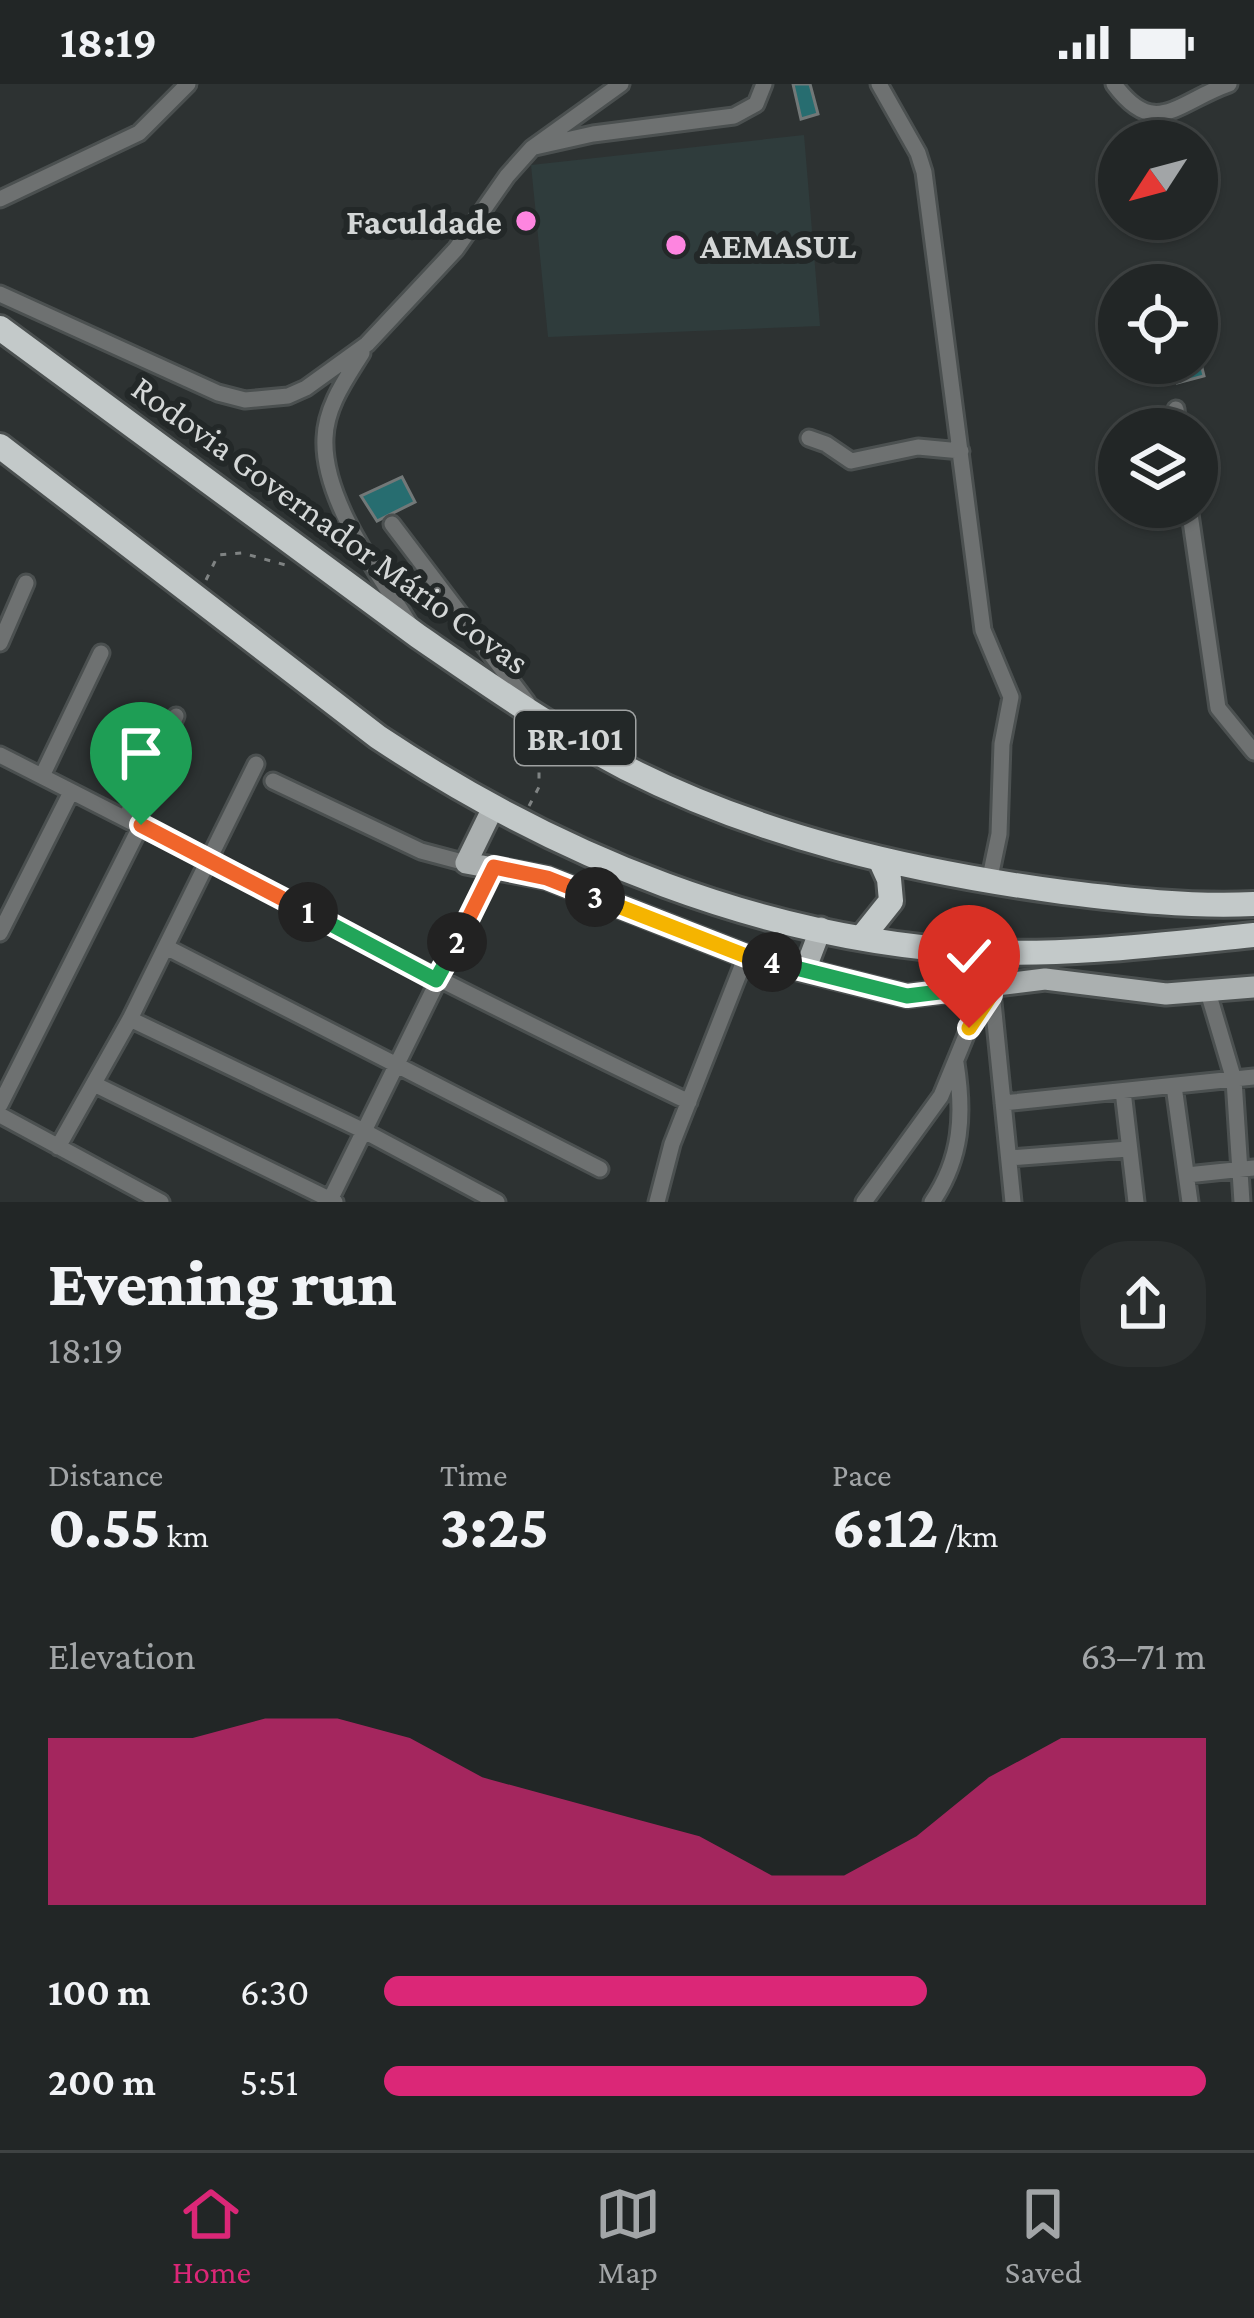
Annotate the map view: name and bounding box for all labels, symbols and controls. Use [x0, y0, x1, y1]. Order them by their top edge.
text: 18:19 [60, 17, 157, 67]
north arrow [1098, 120, 1218, 240]
map controls [1098, 120, 1218, 528]
place label: Faculdade [346, 202, 502, 242]
marker: Faculdade [513, 208, 539, 234]
place label: AEMASUL [699, 226, 857, 266]
marker: AEMASUL [663, 232, 689, 258]
button: locate [1098, 264, 1218, 384]
street label: Rodovia Governador Mário Covas [124, 367, 537, 682]
button: layers [1098, 408, 1218, 528]
pin [90, 702, 192, 825]
road number: BR-101 [515, 711, 635, 765]
icon: arrive [108, 720, 174, 786]
pin: 3 [565, 867, 625, 927]
text: 3 [587, 878, 603, 915]
pin: 1 [278, 882, 338, 942]
text: 1 [302, 893, 314, 930]
pin [918, 905, 1020, 1028]
pin: 2 [427, 912, 487, 972]
text: 2 [449, 923, 465, 960]
icon: check [936, 923, 1002, 989]
pin: 4 [742, 932, 802, 992]
text: 4 [763, 943, 781, 980]
button: share [1080, 1241, 1206, 1367]
text: Evening run [48, 1246, 397, 1319]
text: 18:19 [48, 1328, 124, 1371]
text: Distance [48, 1456, 163, 1493]
text: Time [440, 1456, 508, 1493]
text: Pace [832, 1456, 891, 1493]
text: 0.55 [48, 1493, 161, 1560]
text: 3:25 [440, 1493, 549, 1560]
text: 6:12 [832, 1493, 938, 1560]
text: km [161, 1517, 209, 1554]
text: /km [938, 1517, 999, 1554]
text: Elevation [48, 1634, 196, 1677]
text: 63–71 m [1080, 1634, 1206, 1677]
text: 100 m [48, 1970, 151, 2013]
text: 6:30 [240, 1970, 309, 2013]
text: 200 m [48, 2060, 156, 2103]
text: 5:51 [240, 2060, 298, 2103]
tab: Home [172, 2181, 251, 2290]
tab: Map [595, 2181, 661, 2290]
tab: Saved [1005, 2181, 1082, 2290]

